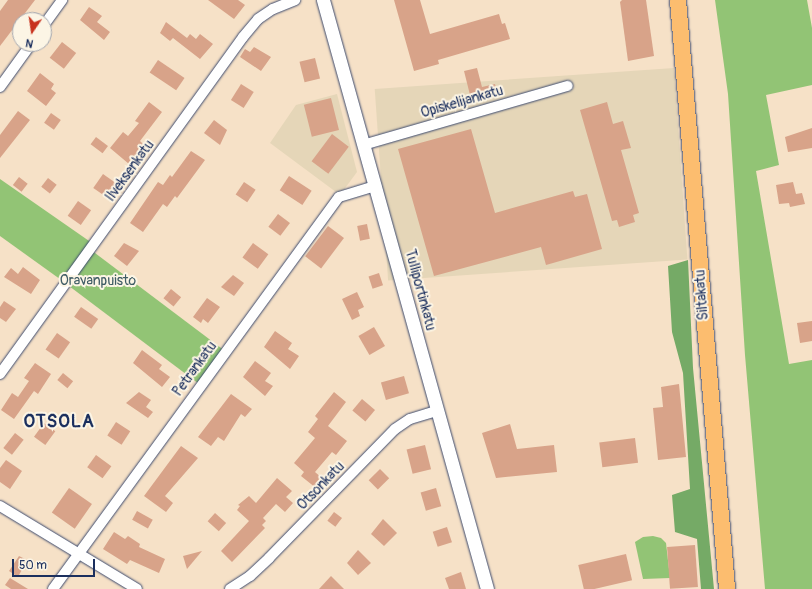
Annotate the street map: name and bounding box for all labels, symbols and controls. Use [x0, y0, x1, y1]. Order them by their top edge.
north arrow [12, 12, 52, 52]
text: N [24, 36, 34, 50]
street label: Opiskelijankatu [419, 82, 505, 122]
street label: Ilveksenkatu [102, 137, 158, 205]
street label: Tulliportinkatu [401, 248, 439, 332]
street label: Siltakatu [692, 269, 712, 321]
park label: Oravanpuisto [60, 273, 136, 289]
street label: Petrankatu [169, 338, 221, 400]
district label: OTSOLA [23, 411, 95, 433]
street label: Otsonkatu [294, 458, 348, 514]
scale bar [14, 551, 97, 577]
text: 50 m [19, 558, 47, 573]

